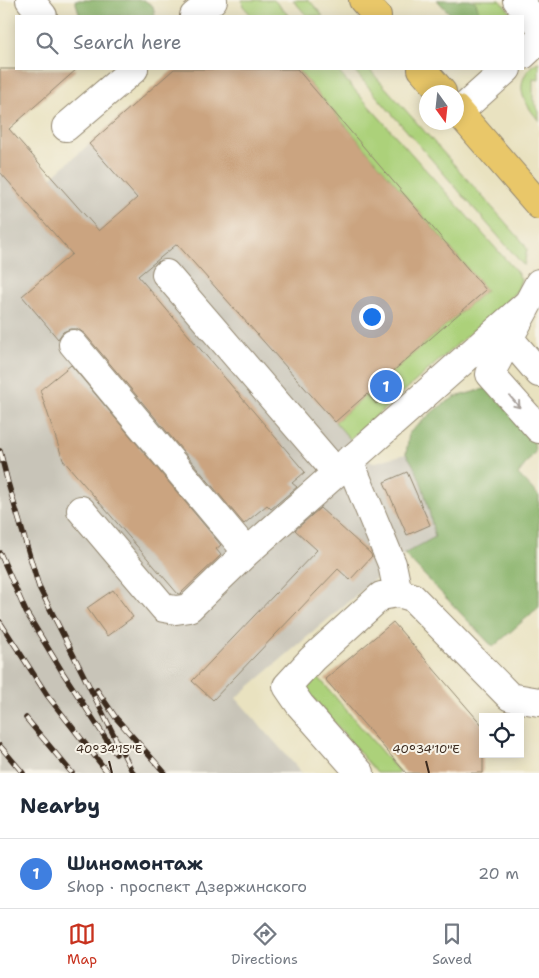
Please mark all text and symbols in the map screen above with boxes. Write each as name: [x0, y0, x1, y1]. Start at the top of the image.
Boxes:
search box: [15, 15, 524, 70]
icon: search: [33, 29, 61, 57]
text: Search here: [73, 30, 182, 55]
north arrow: [419, 85, 464, 130]
your location: [359, 304, 385, 330]
pin: 1: [370, 367, 402, 405]
one-way arrow: [509, 395, 520, 408]
map controls: [479, 713, 524, 758]
button: locate: [479, 713, 524, 758]
text: 40°34'15"E: [76, 741, 142, 757]
text: 40°34'10"E: [392, 741, 460, 757]
text: Nearby: [20, 792, 100, 820]
text: Шиномонтаж: [67, 851, 203, 876]
text: 1: [32, 863, 40, 884]
text: 20 m: [478, 863, 519, 884]
text: Shop · проспект Дзержинского: [67, 876, 307, 897]
tab: Map: [67, 920, 97, 968]
tab: Directions: [231, 920, 298, 968]
tab: Saved: [432, 920, 472, 968]

